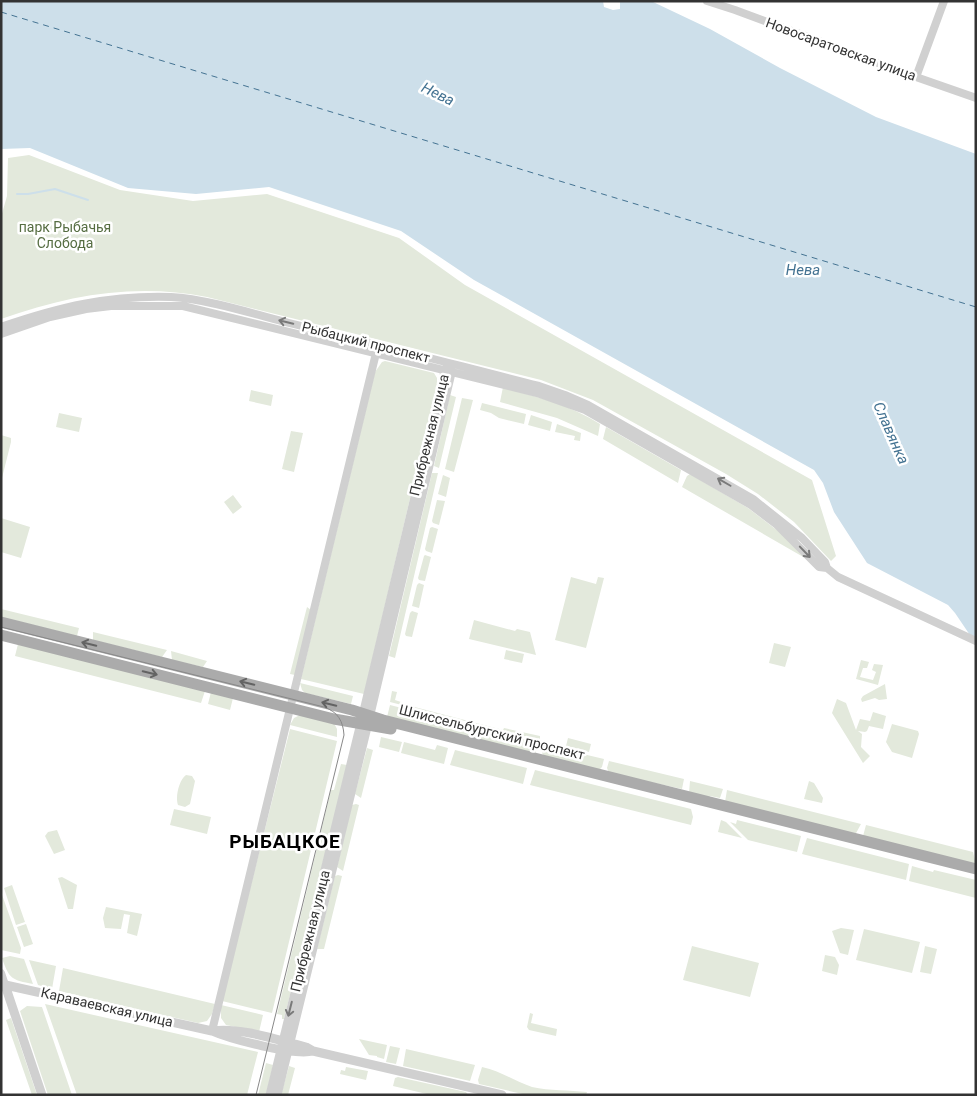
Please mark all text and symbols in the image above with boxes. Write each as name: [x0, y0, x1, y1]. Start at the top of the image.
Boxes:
street label: Новосаратовская улица: [764, 14, 918, 84]
water label: Нева: [419, 78, 457, 110]
park label: парк Рыбачья Слобода: [19, 219, 111, 251]
water label: Нева: [786, 261, 820, 279]
one-way arrow: [279, 317, 295, 326]
street label: Рыбацкий проспект: [300, 318, 432, 366]
street label: Прибрежная улица: [406, 372, 452, 498]
water label: Славянка: [869, 399, 913, 467]
one-way arrow: [718, 476, 732, 486]
one-way arrow: [799, 545, 811, 558]
one-way arrow: [82, 639, 98, 648]
one-way arrow: [142, 669, 158, 678]
one-way arrow: [239, 678, 255, 687]
one-way arrow: [321, 698, 337, 708]
street label: Шлиссельбургский проспект: [397, 701, 587, 763]
district label: РЫБАЦКОЕ: [229, 830, 341, 853]
street label: Прибрежная улица: [287, 868, 333, 994]
street label: Караваевская улица: [39, 984, 175, 1030]
one-way arrow: [285, 1001, 295, 1017]

